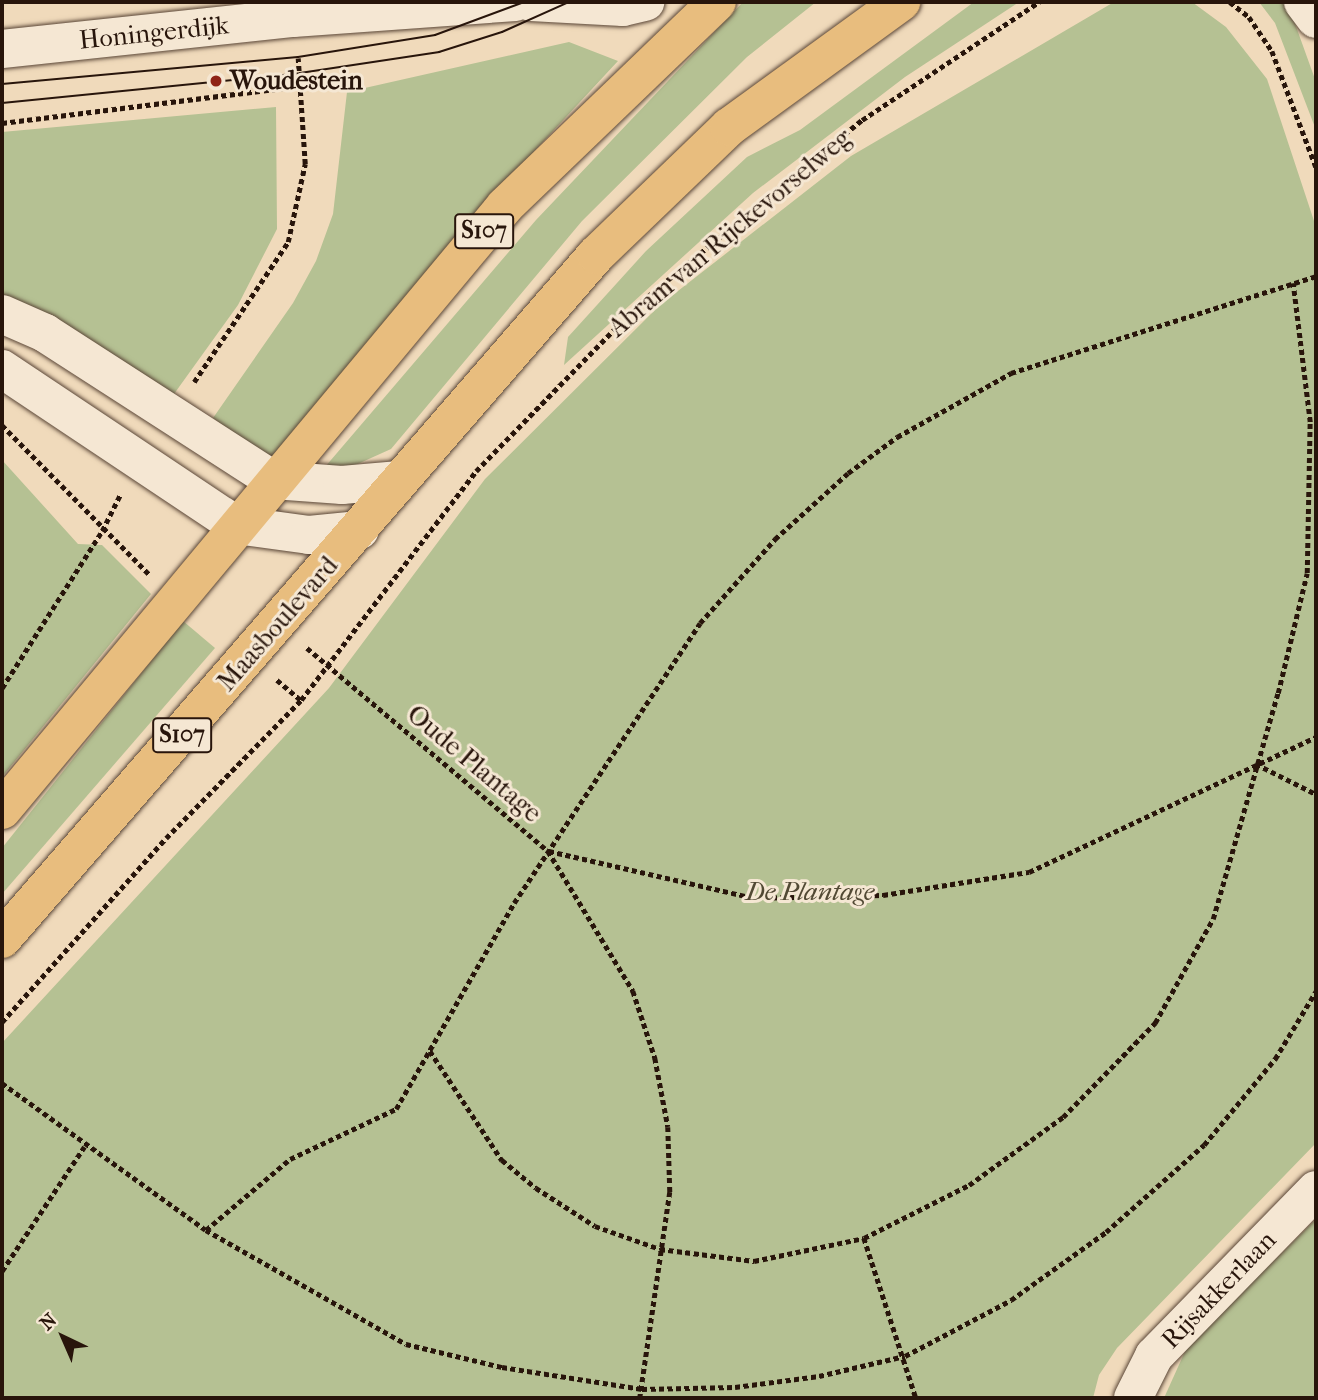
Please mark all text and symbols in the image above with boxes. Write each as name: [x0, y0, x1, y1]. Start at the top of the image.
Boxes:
street label: Honingerdijk: [78, 10, 230, 56]
place label: Woudestein: [230, 65, 363, 97]
marker: Woudestein: [208, 73, 224, 89]
street label: Abram van Rijckevorselweg: [602, 122, 858, 344]
road number: S107: [452, 210, 516, 252]
street label: Maasboulevard: [211, 550, 345, 698]
street label: Oude Plantage: [401, 699, 547, 829]
road number: S107: [150, 714, 214, 756]
park label: De Plantage: [746, 876, 874, 908]
street label: Rijsakkerlaan: [1155, 1225, 1283, 1355]
north arrow: [28, 1302, 98, 1372]
text: N: [36, 1309, 61, 1335]

